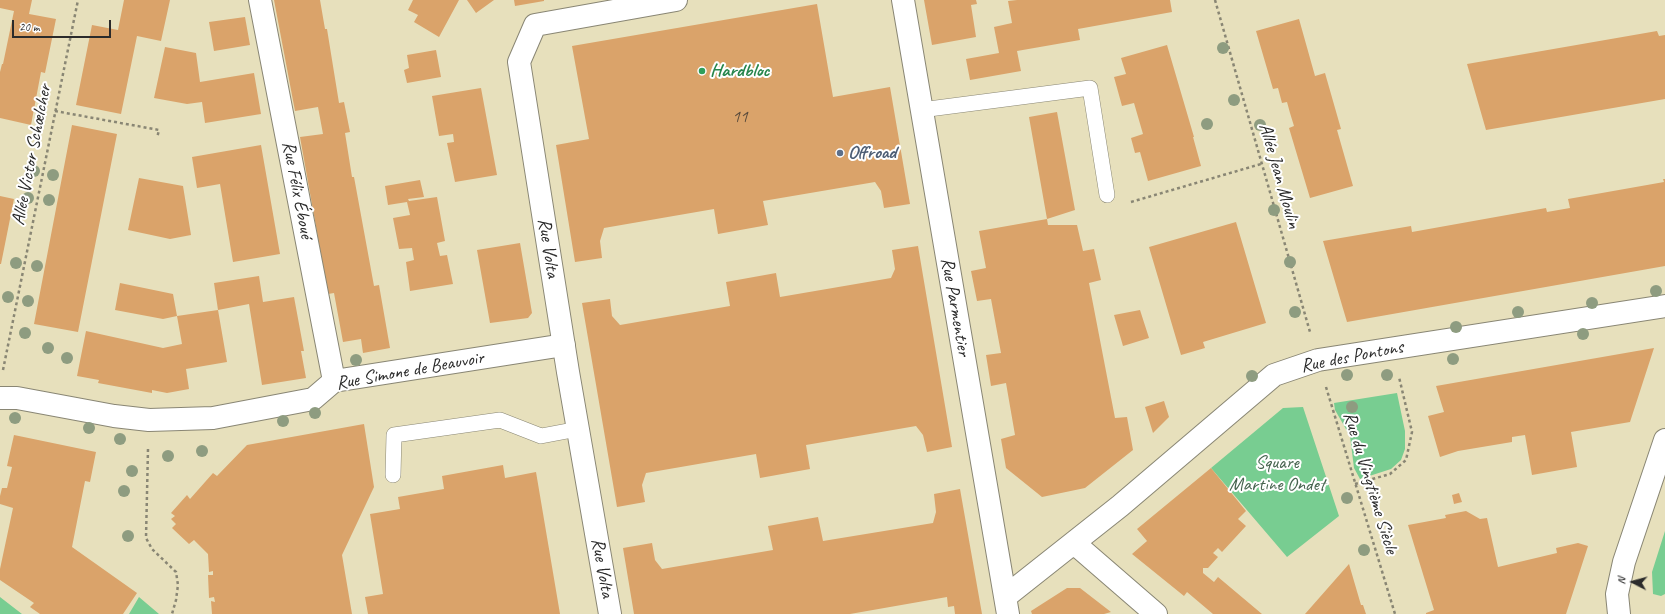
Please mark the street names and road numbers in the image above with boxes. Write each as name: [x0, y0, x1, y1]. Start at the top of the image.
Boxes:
street label: Allée Victor Schœlcher: [7, 83, 57, 227]
street label: Allée Jean Moulin: [1253, 121, 1305, 231]
street label: Rue Félix Éboué: [276, 139, 318, 241]
street label: Rue Volta: [532, 217, 564, 279]
street label: Rue Parmentier: [935, 256, 975, 358]
street label: Rue des Pontons: [1299, 336, 1405, 378]
street label: Rue Simone de Beauvoir: [334, 347, 486, 395]
street label: Rue du Vingtième Siècle: [1338, 409, 1402, 557]
street label: Rue Volta: [586, 536, 618, 600]

